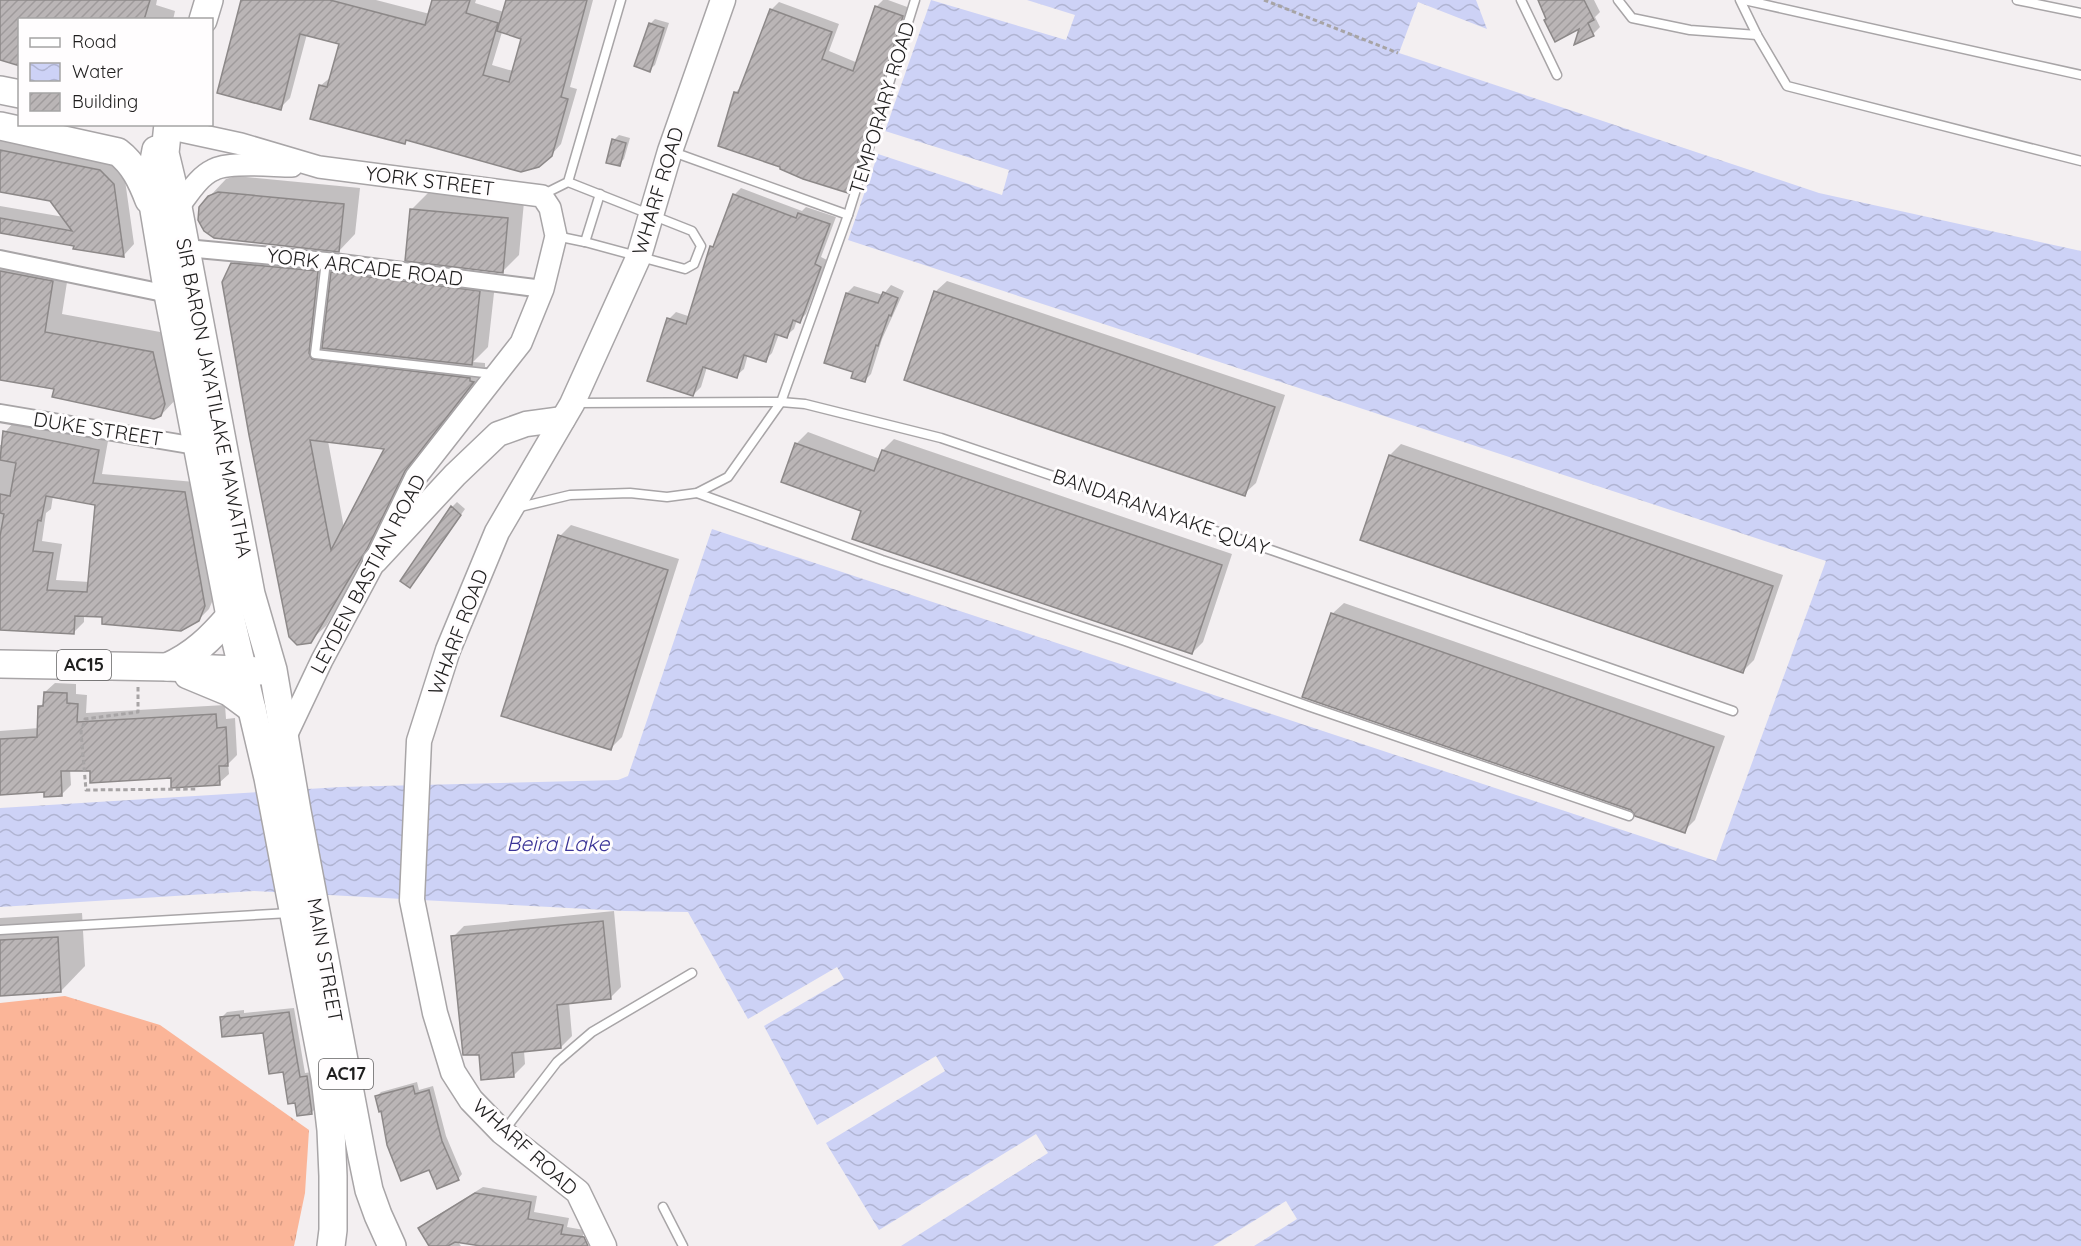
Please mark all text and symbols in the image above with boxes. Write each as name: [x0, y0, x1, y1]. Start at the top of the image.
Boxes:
legend: [18, 18, 213, 126]
street label: TEMPORARY ROAD: [843, 19, 920, 197]
text: Road: [72, 30, 117, 53]
text: Water: [72, 60, 123, 83]
text: Building: [72, 90, 138, 113]
street label: WHARF ROAD: [626, 124, 689, 258]
street label: YORK STREET: [364, 160, 496, 201]
street label: SIR BARON JAYATILAKE MAWATHA: [171, 236, 258, 560]
street label: YORK ARCADE ROAD: [266, 242, 465, 291]
street label: DUKE STREET: [32, 406, 164, 451]
street label: BANDARANAYAKE QUAY: [1050, 463, 1273, 560]
street label: LEYDEN BASTIAN ROAD: [304, 470, 431, 678]
street label: WHARF ROAD: [422, 565, 493, 698]
road number: AC15: [57, 650, 111, 680]
water label: Beira Lake: [507, 830, 611, 856]
street label: MAIN STREET: [302, 896, 349, 1024]
road number: AC17: [319, 1059, 373, 1089]
street label: WHARF ROAD: [468, 1093, 583, 1200]

